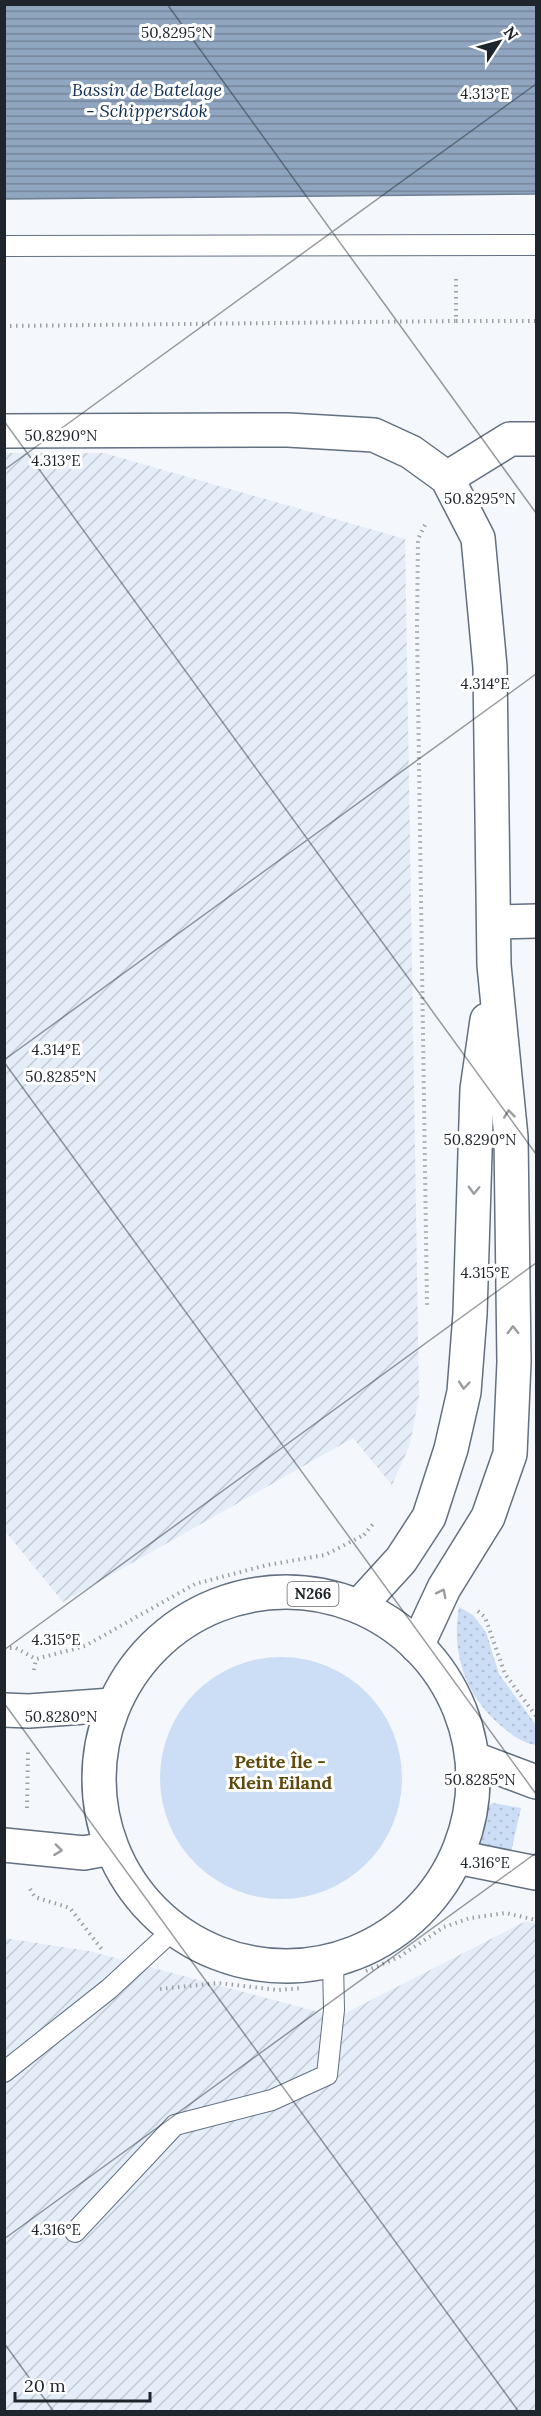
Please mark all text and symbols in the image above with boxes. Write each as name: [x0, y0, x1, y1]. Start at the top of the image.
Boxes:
north arrow: [469, 12, 529, 72]
text: N: [499, 22, 523, 44]
text: 50.8295°N: [141, 23, 213, 42]
water label: Bassin de Batelage - Schippersdok: [72, 78, 222, 122]
text: 4.313°E: [460, 84, 510, 103]
text: 50.8290°N: [25, 426, 97, 445]
text: 4.313°E: [31, 451, 81, 470]
text: 50.8295°N: [444, 489, 516, 508]
text: 4.314°E: [461, 674, 509, 693]
text: 4.314°E: [32, 1040, 80, 1059]
text: 50.8285°N: [25, 1067, 97, 1086]
one-way arrow: [503, 1110, 516, 1119]
text: 50.8290°N: [444, 1130, 516, 1149]
one-way arrow: [467, 1186, 480, 1195]
text: 4.315°E: [460, 1263, 510, 1282]
one-way arrow: [507, 1326, 520, 1335]
one-way arrow: [458, 1380, 471, 1389]
road number: N266: [288, 1582, 338, 1606]
one-way arrow: [435, 1588, 446, 1599]
text: 4.315°E: [31, 1630, 81, 1649]
text: 50.8280°N: [25, 1707, 97, 1726]
district label: Petite Île - Klein Eiland: [228, 1750, 333, 1794]
text: 50.8285°N: [444, 1770, 516, 1789]
one-way arrow: [53, 1843, 63, 1856]
text: 4.316°E: [460, 1853, 510, 1872]
text: 4.316°E: [31, 2220, 81, 2239]
scale bar: [15, 2365, 150, 2403]
text: 20 m: [24, 2374, 66, 2397]

